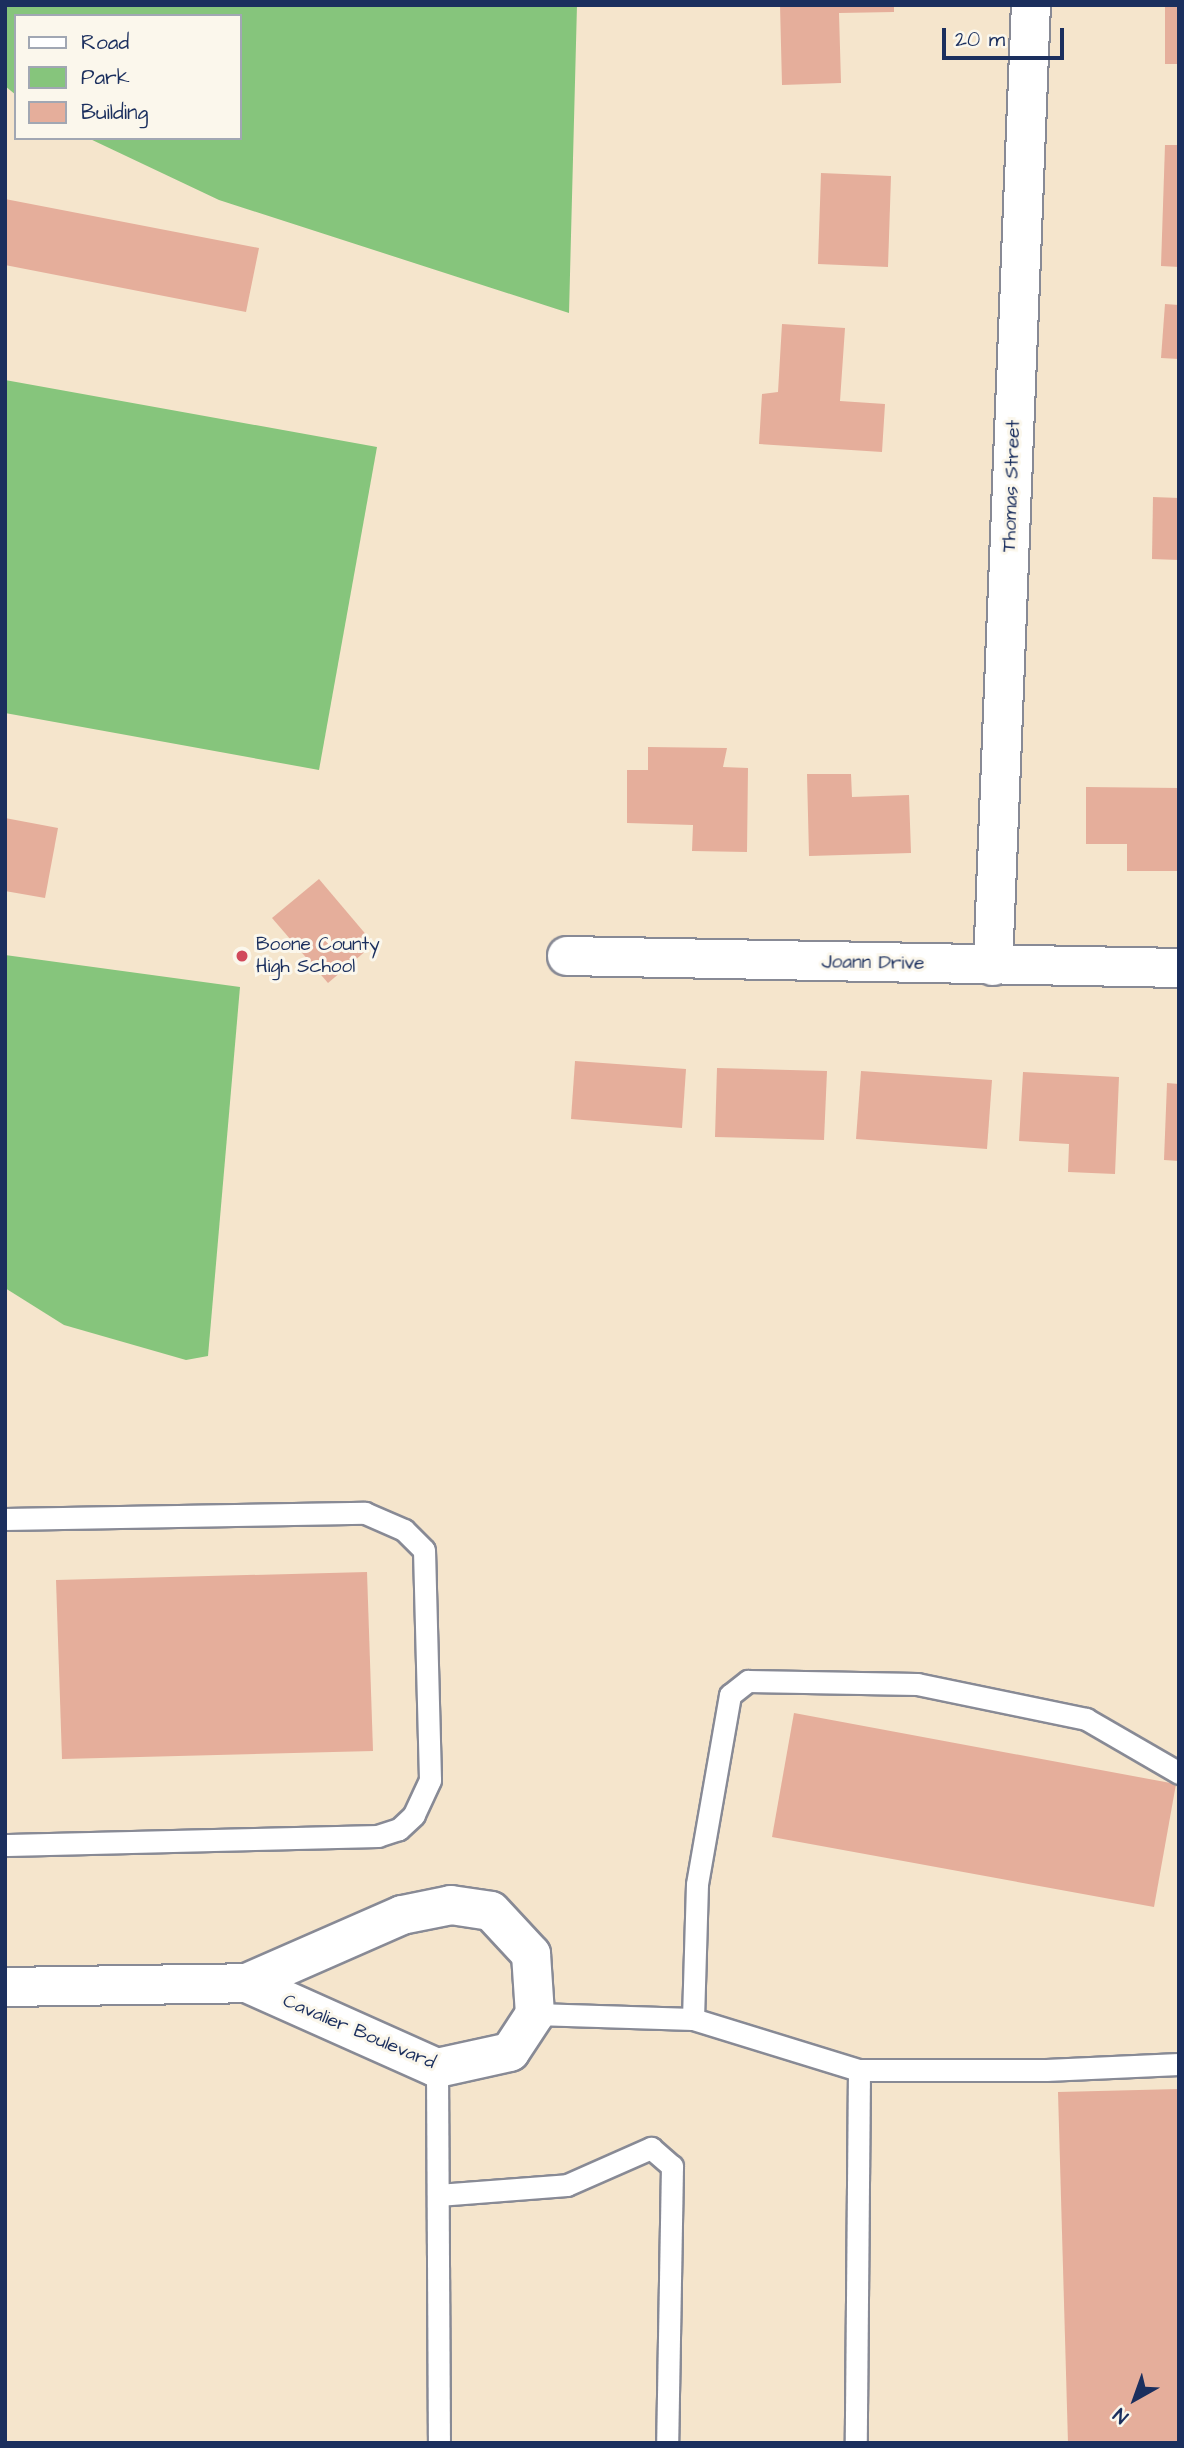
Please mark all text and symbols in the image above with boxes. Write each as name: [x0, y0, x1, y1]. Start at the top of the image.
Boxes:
legend: [14, 14, 242, 140]
scale bar: [946, 14, 1068, 58]
text: 20 m: [955, 25, 1005, 54]
text: Road: [81, 28, 129, 57]
text: Park: [81, 63, 130, 92]
text: Building: [81, 98, 148, 127]
street label: Thomas Street: [998, 420, 1026, 552]
place label: Boone County High School: [256, 934, 380, 978]
marker: Boone County High School: [234, 948, 250, 964]
street label: Joann Drive: [821, 951, 925, 975]
street label: Cavalier Boulevard: [279, 1990, 439, 2074]
north arrow: [1100, 2364, 1170, 2434]
text: N: [1108, 2401, 1134, 2430]

